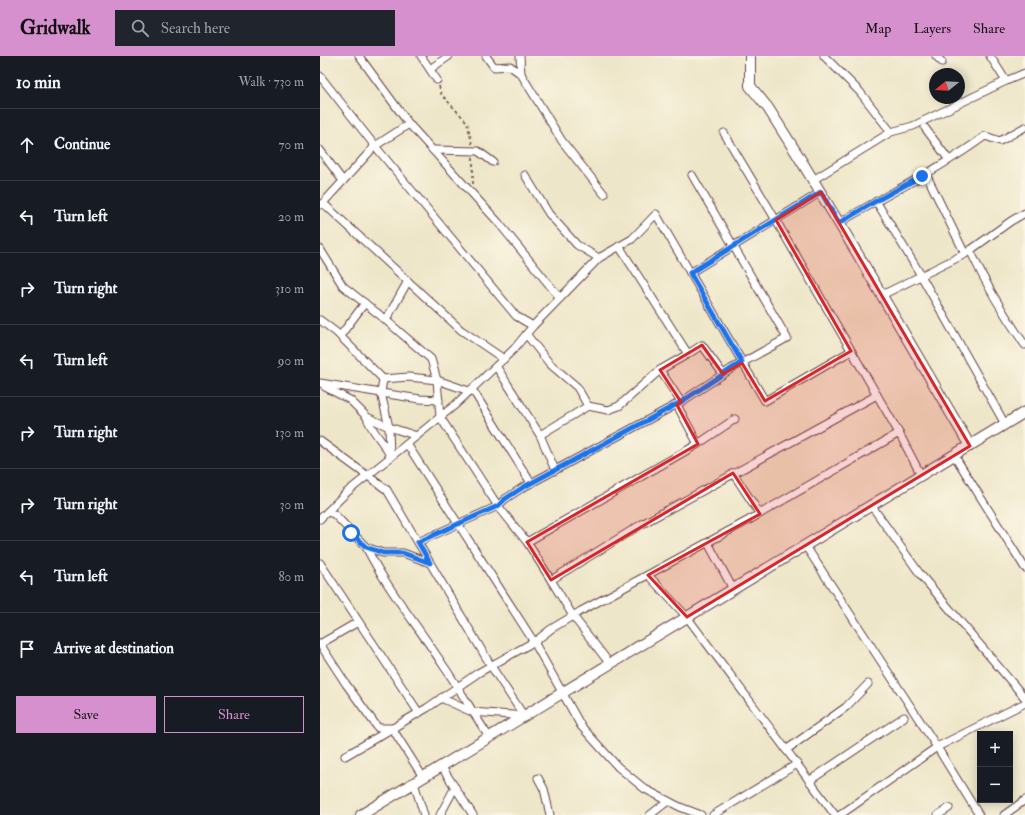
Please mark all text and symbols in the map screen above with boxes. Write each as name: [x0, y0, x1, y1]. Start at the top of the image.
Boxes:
search box: [115, 10, 395, 46]
text: Gridwalk: [20, 16, 91, 40]
icon: search: [129, 17, 151, 39]
text: Search here: [161, 19, 230, 38]
text: Map: [865, 20, 891, 37]
text: Layers: [913, 20, 951, 37]
text: Share: [973, 20, 1005, 37]
north arrow: [929, 68, 965, 104]
text: 10 min: [16, 72, 61, 93]
text: Walk · 730 m: [239, 74, 304, 90]
icon: ahead: [16, 134, 38, 156]
text: Continue: [54, 135, 110, 154]
text: 70 m: [279, 137, 304, 153]
route end: [913, 167, 931, 185]
icon: left: [16, 206, 38, 228]
text: Turn left: [54, 207, 108, 226]
text: 20 m: [278, 209, 304, 225]
icon: right: [16, 278, 38, 300]
text: Turn right: [54, 279, 117, 298]
text: 310 m: [275, 281, 304, 297]
icon: left: [16, 350, 38, 372]
text: Turn left: [54, 351, 108, 370]
text: 90 m: [278, 353, 304, 369]
icon: right: [16, 422, 38, 444]
text: Turn right: [54, 423, 117, 442]
text: 130 m: [275, 425, 304, 441]
icon: right: [16, 494, 38, 516]
text: Turn right: [54, 495, 117, 514]
text: 30 m: [280, 497, 304, 513]
route start: [342, 524, 360, 542]
icon: left: [16, 566, 38, 588]
text: Turn left: [54, 567, 108, 586]
text: 80 m: [278, 569, 304, 585]
icon: arrive: [16, 638, 38, 660]
text: Arrive at destination: [54, 639, 174, 658]
button: Save: [16, 696, 156, 733]
button: Share: [164, 696, 304, 733]
map controls: [977, 731, 1013, 803]
button: +: [977, 731, 1013, 767]
button: −: [977, 767, 1013, 803]

